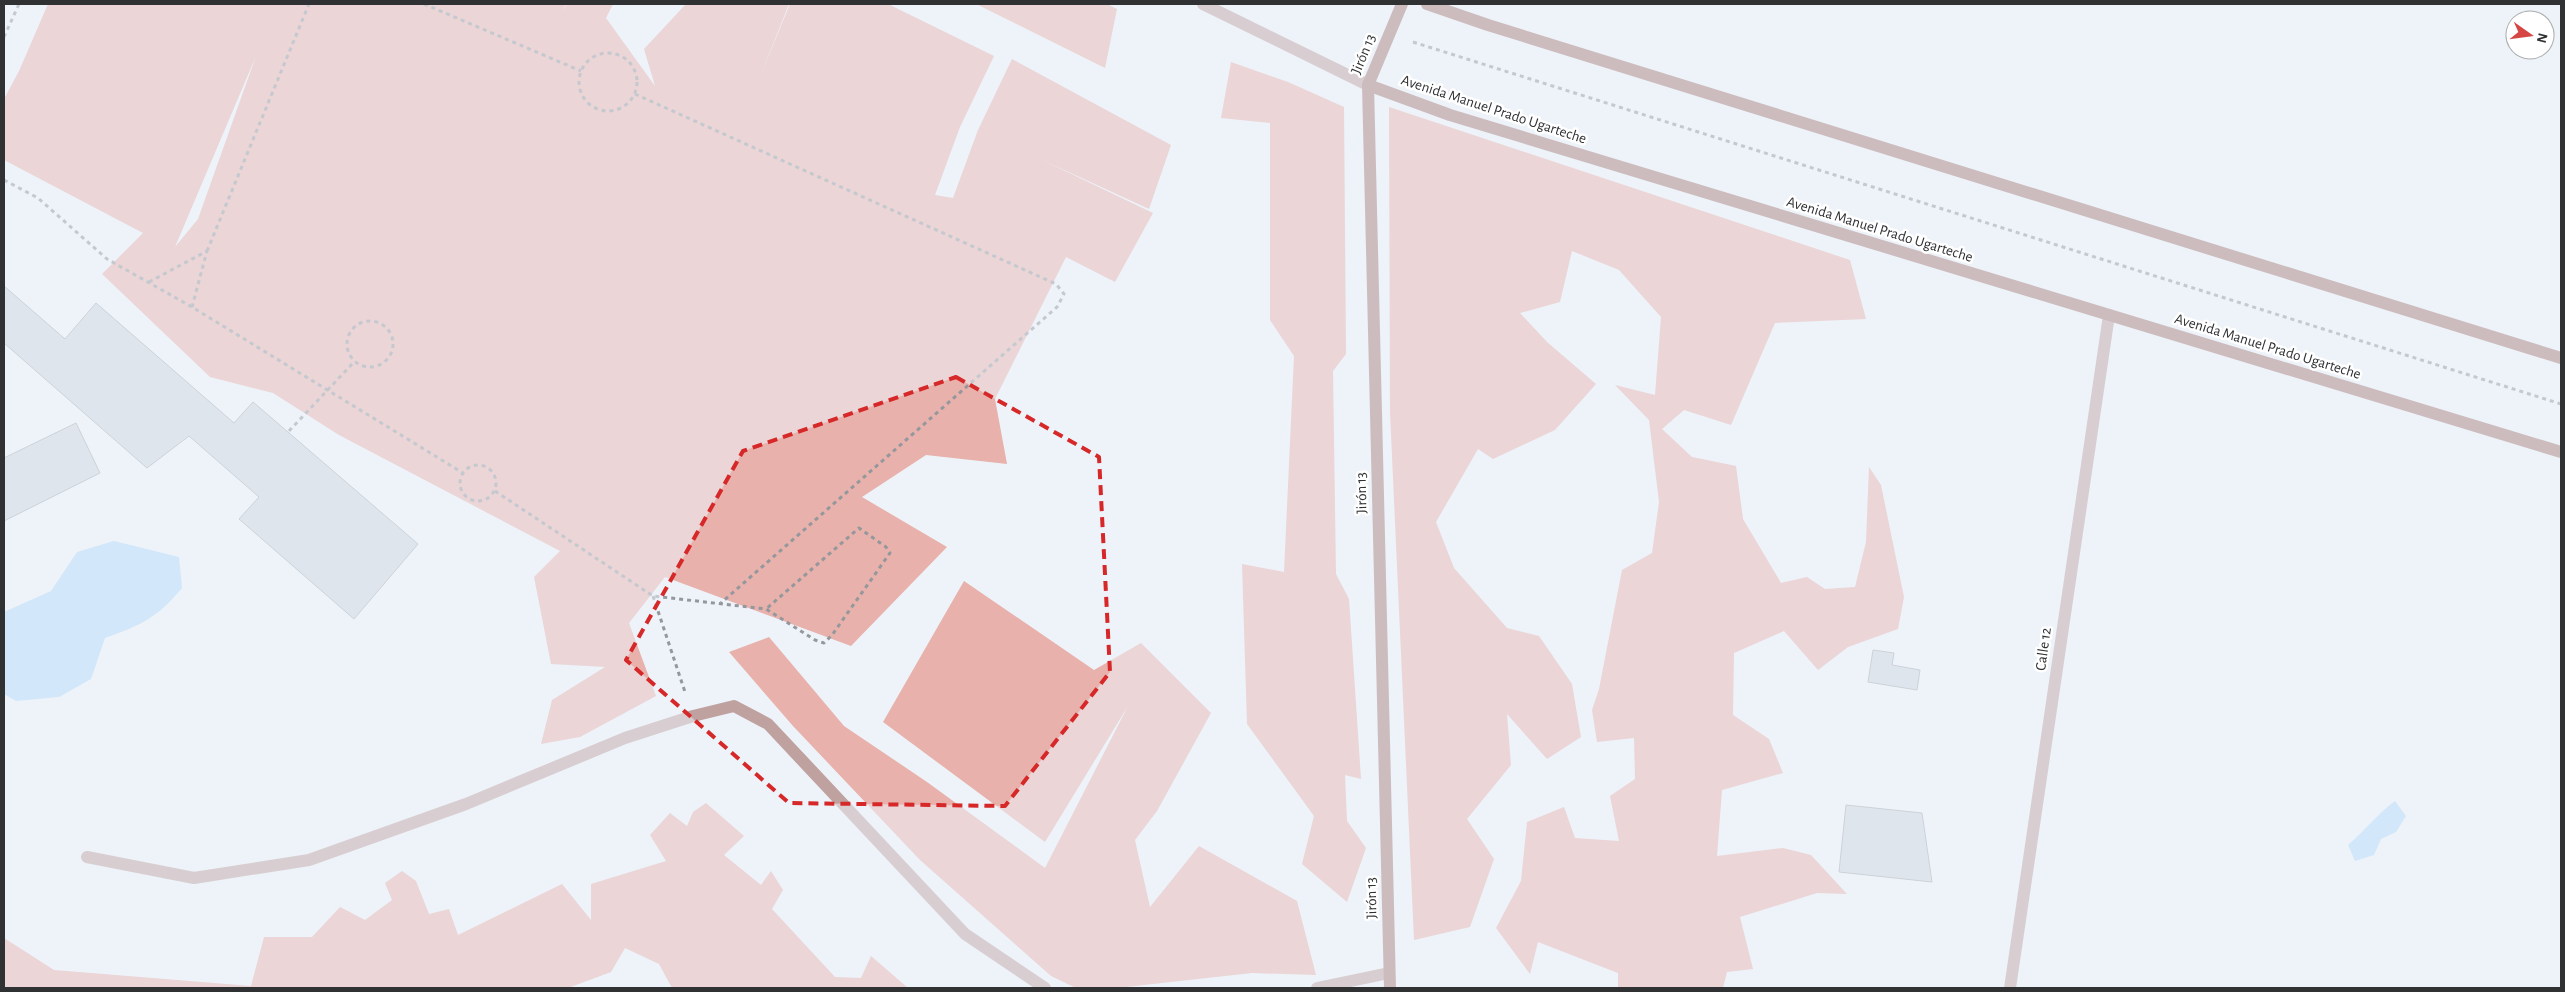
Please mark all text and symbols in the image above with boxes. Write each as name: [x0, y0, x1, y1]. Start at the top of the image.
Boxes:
north arrow: [2505, 10, 2555, 60]
text: N: [2534, 31, 2550, 44]
street label: Jirón 13: [1348, 32, 1379, 76]
street label: Avenida Manuel Prado Ugarteche: [1399, 72, 1588, 147]
street label: Avenida Manuel Prado Ugarteche: [1785, 194, 1975, 265]
street label: Avenida Manuel Prado Ugarteche: [2173, 311, 2363, 382]
street label: Jirón 13: [1354, 472, 1369, 514]
street label: Calle 12: [2033, 626, 2054, 672]
street label: Jirón 13: [1364, 877, 1379, 919]

